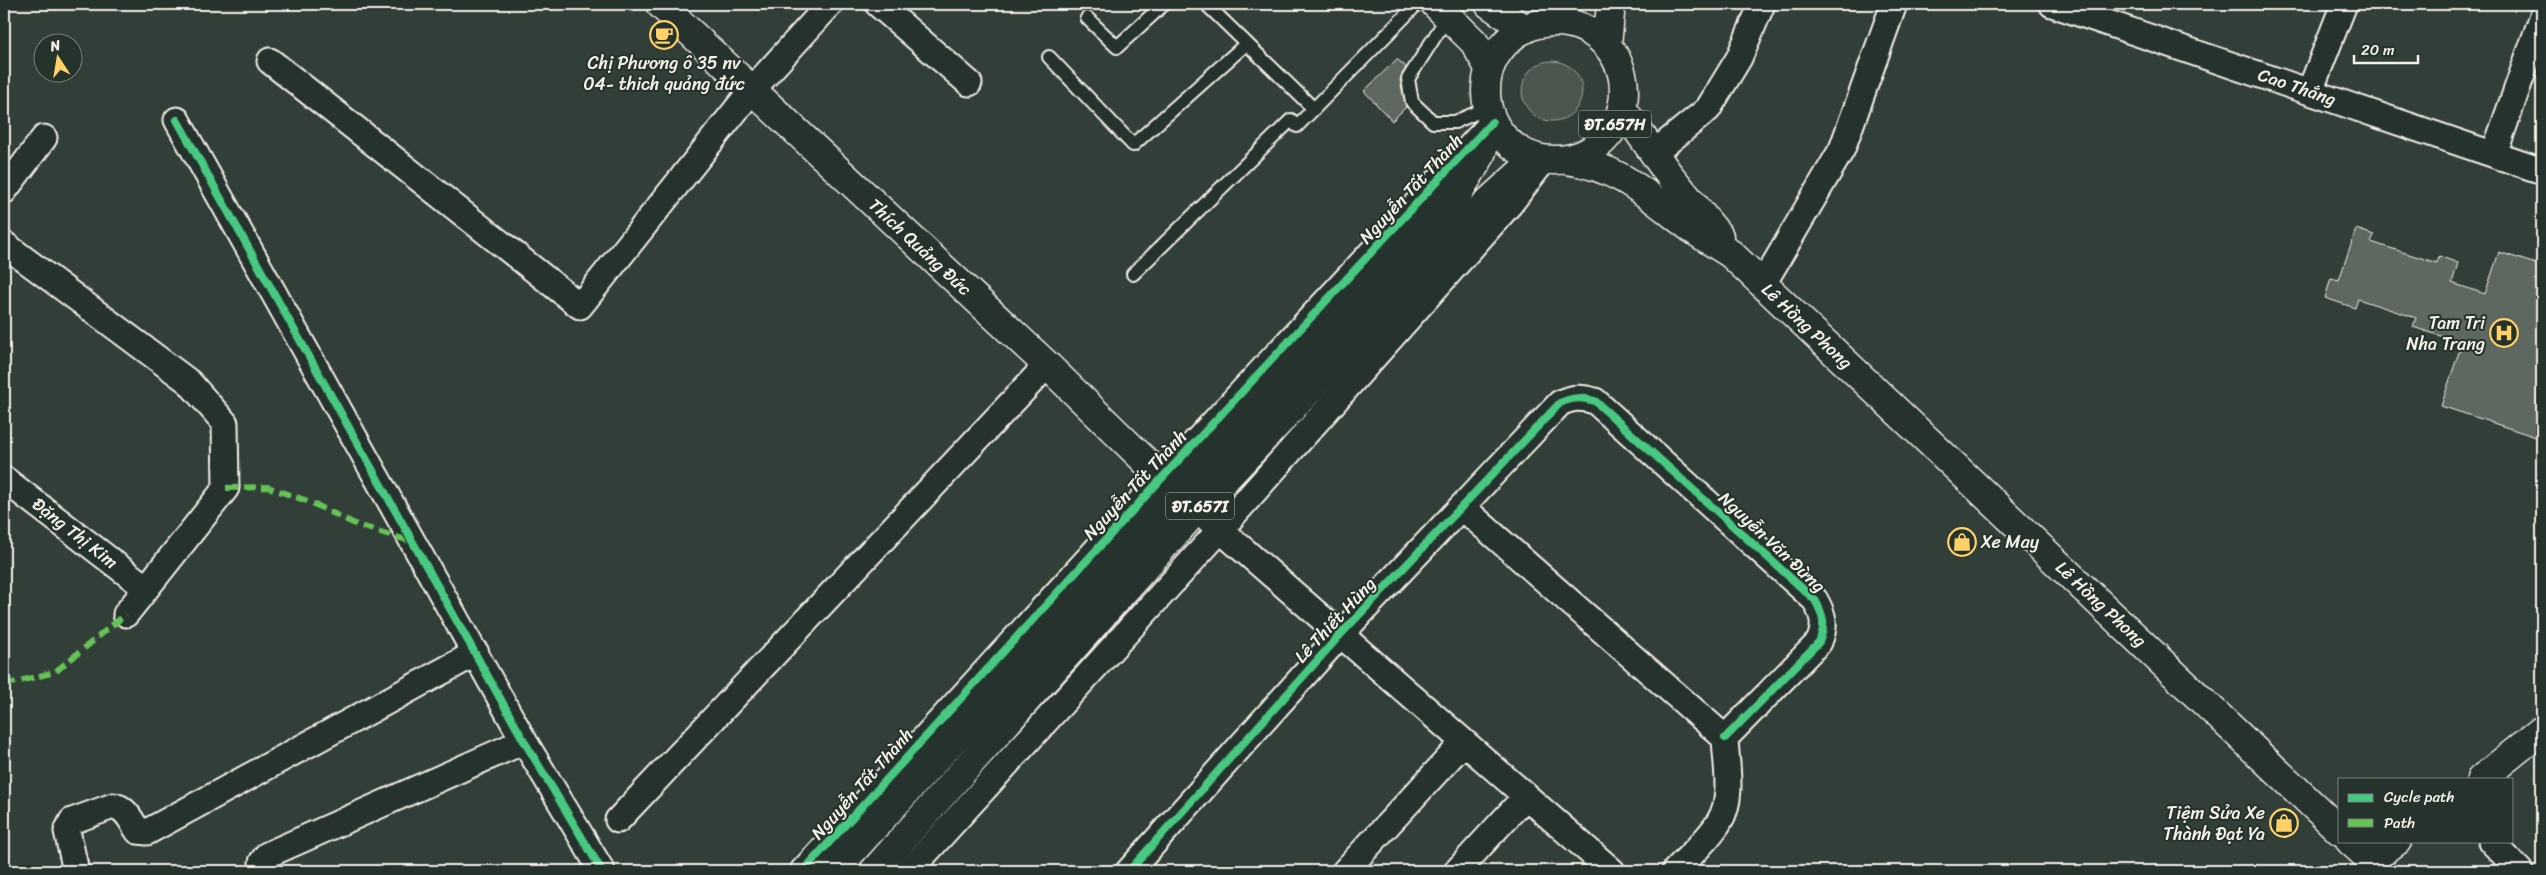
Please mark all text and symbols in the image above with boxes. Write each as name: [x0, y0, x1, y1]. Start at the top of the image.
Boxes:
cafe icon: Chị Phương ô 35 nv 04- thich quảng đức: [649, 20, 679, 50]
north arrow: [32, 32, 82, 82]
text: N: [47, 32, 63, 59]
scale bar: [2354, 32, 2417, 64]
text: 20 m: [2361, 37, 2395, 63]
place label: Chị Phương ô 35 nv 04- thich quảng đức: [583, 47, 745, 100]
street label: Cao Thắng: [2254, 59, 2340, 115]
road number: ĐT.657H: [1579, 110, 1651, 138]
street label: Nguyễn Tất Thành: [1351, 126, 1471, 252]
street label: Thích Quảng Đức: [861, 190, 979, 304]
street label: Lê Hồng Phong: [1754, 275, 1860, 377]
place label: Tam Tri Nha Trang: [2406, 307, 2486, 360]
hospital icon: Tam Tri Nha Trang: [2489, 318, 2519, 348]
street label: Nguyễn Tất Thành: [1075, 422, 1195, 548]
street label: Nguyễn Văn Đừng: [1711, 483, 1833, 601]
street label: Đặng Thị Kim: [25, 489, 125, 577]
road number: ĐT.657I: [1166, 492, 1234, 520]
place label: Xe May: [1980, 526, 2040, 558]
shop icon: Xe May: [1947, 527, 1977, 557]
street label: Lê Hồng Phong: [2048, 553, 2154, 655]
street label: Lê Thiết Hùng: [1286, 569, 1384, 671]
street label: Nguyễn Tất Thành: [803, 721, 921, 847]
legend: [2338, 778, 2514, 842]
text: Cycle path: [2384, 784, 2455, 810]
place label: Tiệm Sửa Xe Thành Đạt Ya: [2163, 797, 2265, 850]
shop icon: Tiệm Sửa Xe Thành Đạt Ya: [2269, 808, 2299, 838]
text: Path: [2384, 810, 2415, 836]

